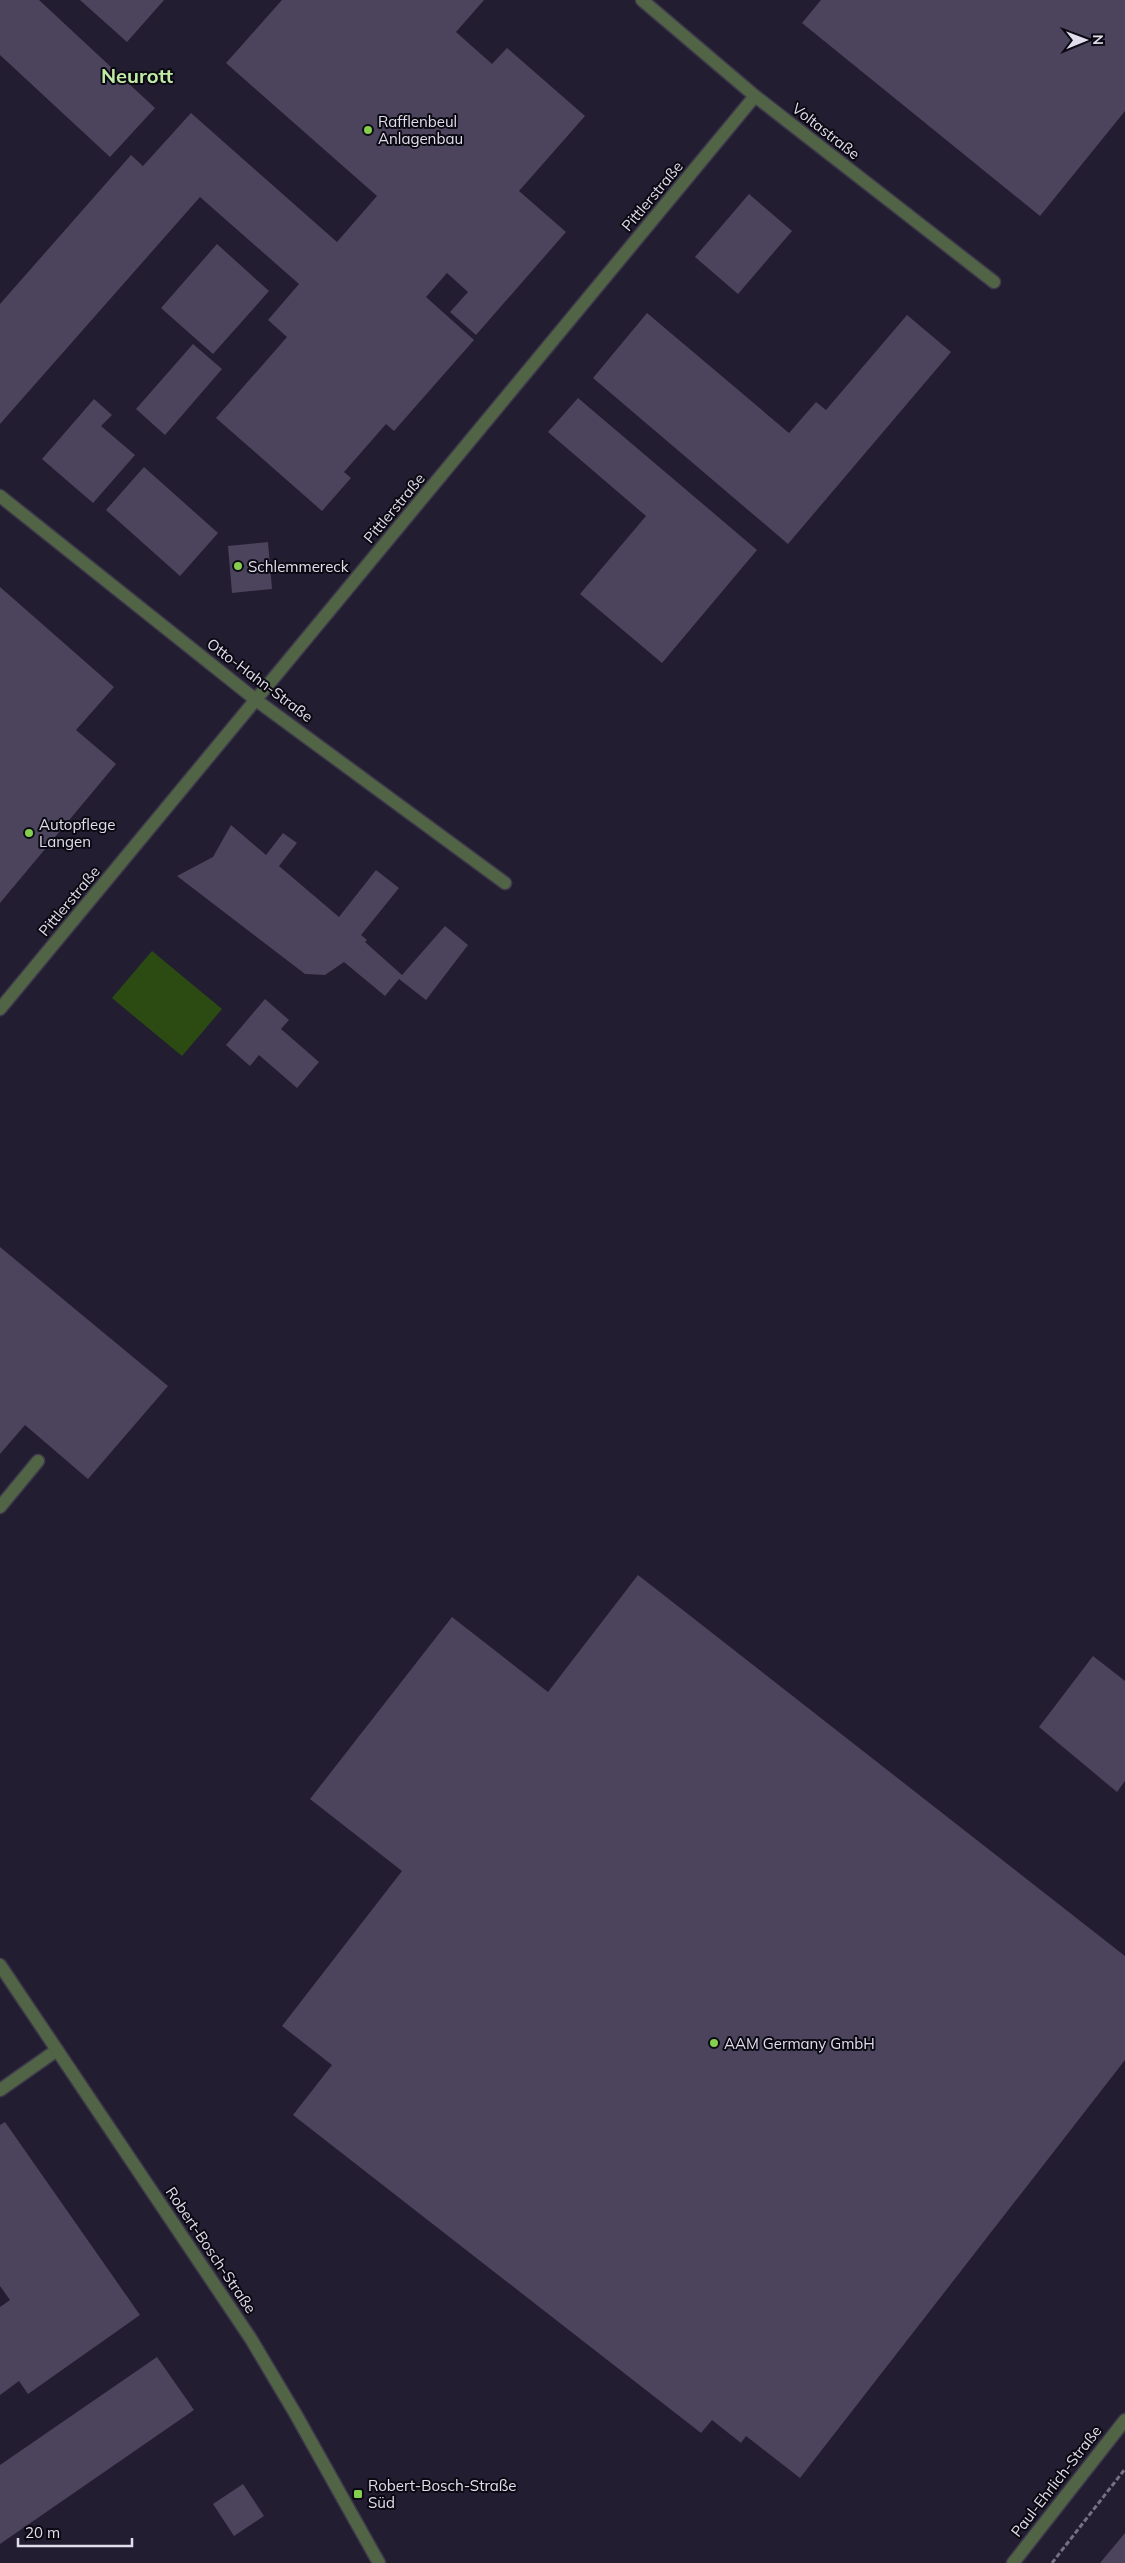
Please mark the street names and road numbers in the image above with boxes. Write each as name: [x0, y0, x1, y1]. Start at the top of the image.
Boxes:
street label: Voltastraße: [788, 99, 864, 163]
street label: Pittlerstraße: [617, 157, 687, 235]
street label: Pittlerstraße: [359, 469, 429, 547]
street label: Otto-Hahn-Straße: [203, 634, 317, 726]
street label: Pittlerstraße: [34, 862, 104, 940]
street label: Robert-Bosch-Straße: [162, 2183, 260, 2317]
street label: Paul-Ehrlich-Straße: [1007, 2421, 1105, 2541]

